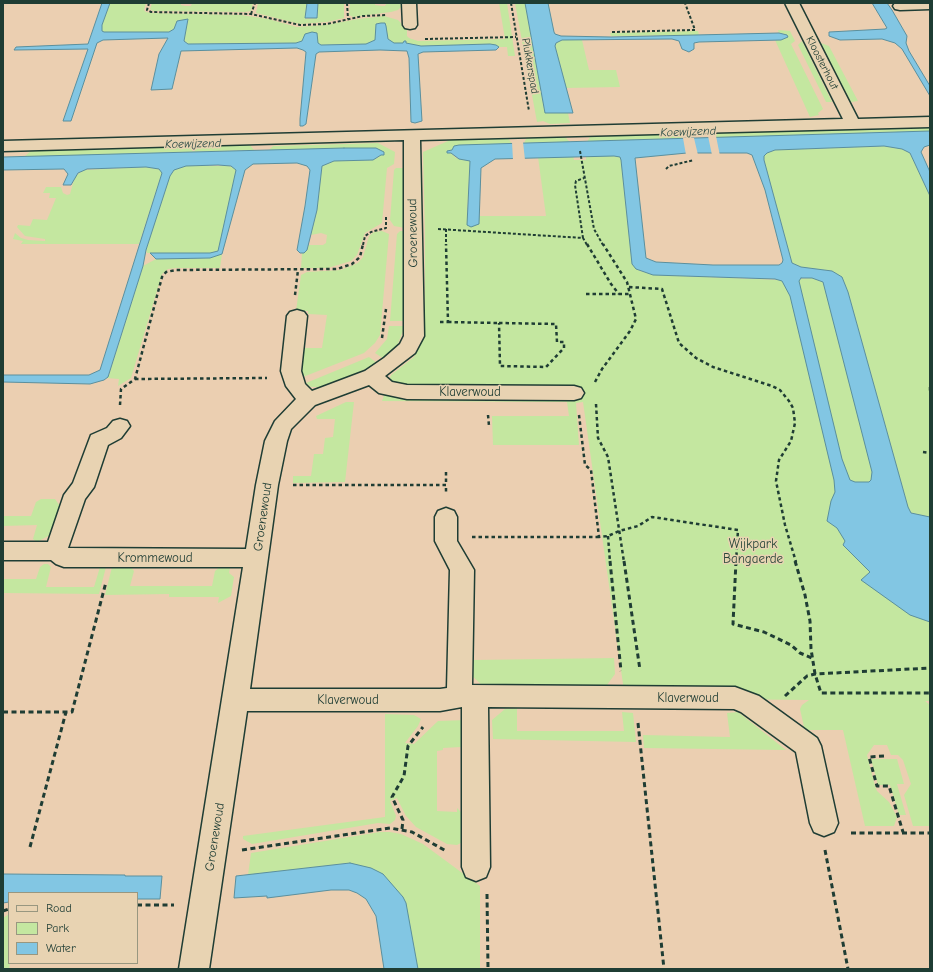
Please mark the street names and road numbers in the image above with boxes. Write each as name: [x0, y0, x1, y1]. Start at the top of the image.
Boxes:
street label: Kloosterhout: [803, 34, 841, 92]
street label: Plukkerspad: [519, 37, 541, 95]
street label: Groenewoud: [405, 198, 421, 268]
street label: Klaverwoud: [439, 384, 501, 400]
street label: Groenewoud: [250, 482, 276, 552]
street label: Krommewoud: [117, 550, 193, 566]
street label: Klaverwoud: [657, 690, 719, 706]
street label: Klaverwoud: [317, 692, 379, 708]
street label: Groenewoud: [202, 802, 228, 872]

